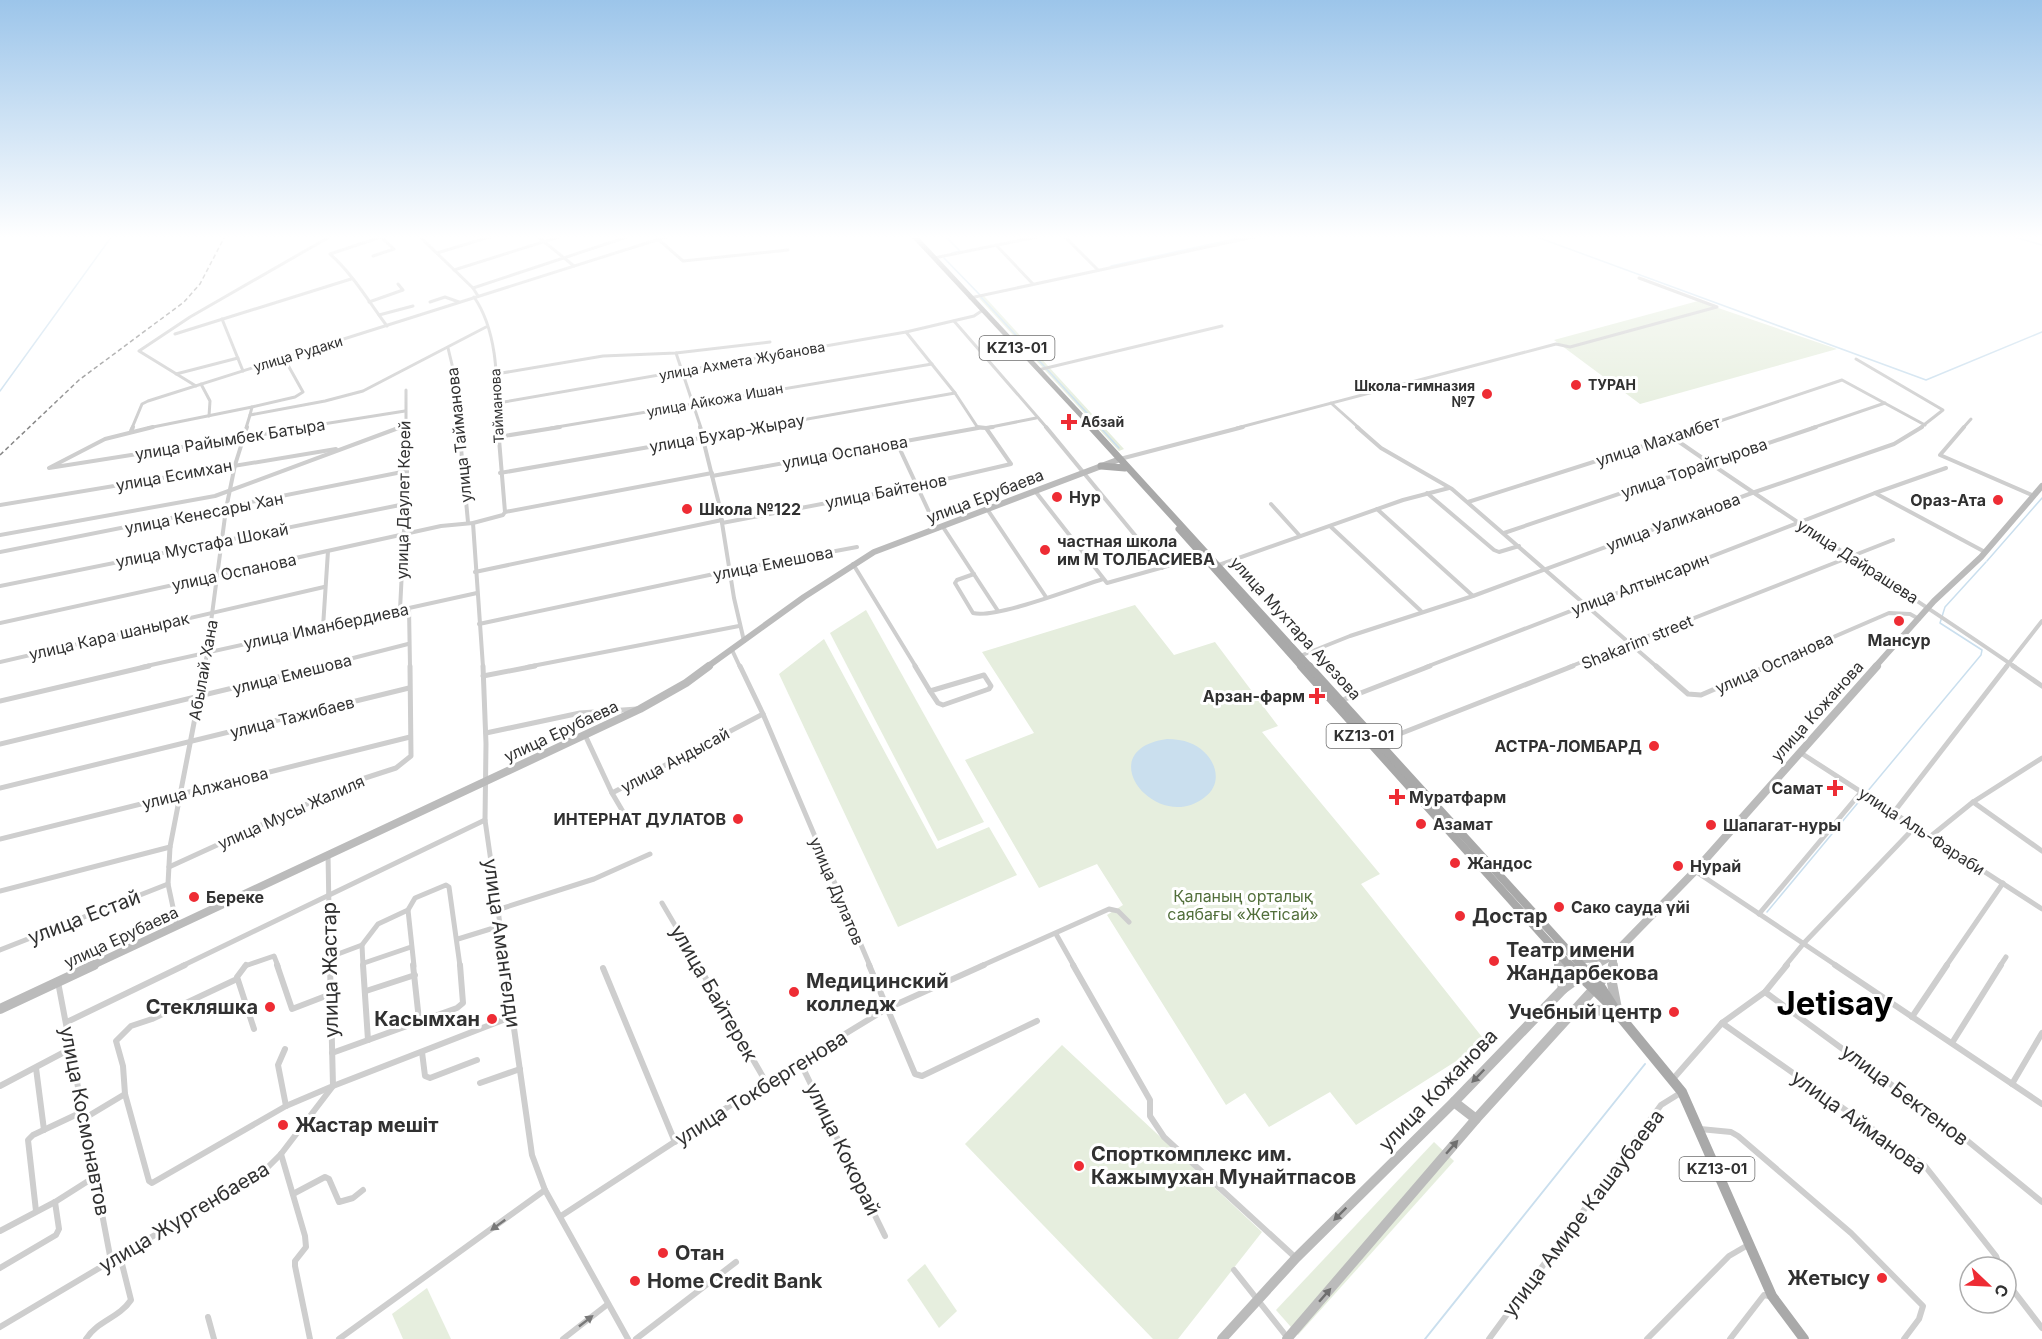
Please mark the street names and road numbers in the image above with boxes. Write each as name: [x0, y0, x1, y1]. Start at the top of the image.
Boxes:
street label: улица Рудаки: [251, 332, 345, 375]
road number: KZ13-01: [980, 336, 1054, 360]
street label: улица Ахмета Жубанова: [658, 338, 826, 383]
street label: улица Тайманова: [442, 366, 476, 504]
street label: Тайманова: [486, 368, 507, 444]
street label: улица Айкожа Ишан: [645, 379, 785, 420]
street label: улица Бухар-Жырау: [648, 409, 806, 457]
street label: улица Махамбет: [1593, 411, 1723, 471]
street label: улица Райымбек Батыра: [133, 414, 327, 464]
street label: улица Даулет Керей: [392, 421, 414, 579]
street label: улица Оспанова: [781, 431, 909, 473]
street label: улица Торайгырова: [1618, 434, 1770, 502]
street label: улица Есимхан: [114, 455, 234, 495]
street label: улица Ерубаева: [924, 464, 1046, 528]
street label: улица Байтенов: [824, 469, 948, 513]
street label: улица Кенесары Хан: [123, 488, 285, 538]
street label: улица Уалиханова: [1603, 488, 1743, 556]
street label: улица Дайрашева: [1793, 514, 1923, 608]
street label: улица Мустафа Шокай: [114, 518, 290, 572]
street label: улица Емешова: [711, 542, 835, 584]
street label: улица Алтынсарин: [1568, 548, 1712, 620]
street label: улица Оспанова: [170, 549, 298, 595]
street label: улица Мухтара Ауезова: [1226, 552, 1366, 704]
street label: улица Иманбердиева: [242, 599, 410, 653]
street label: улица Кара шанырак: [27, 608, 192, 664]
street label: Shakarim street: [1578, 611, 1696, 673]
street label: Абылай Хана: [184, 618, 222, 722]
street label: улица Оспанова: [1712, 628, 1836, 698]
street label: улица Емешова: [230, 650, 354, 698]
street label: улица Кожанова: [1767, 657, 1867, 765]
street label: улица Тажибаев: [228, 692, 356, 742]
street label: улица Ерубаева: [501, 696, 621, 766]
street label: улица Андысай: [617, 723, 733, 797]
road number: KZ13-01: [1326, 724, 1402, 748]
street label: улица Алжанова: [140, 763, 270, 813]
street label: улица Мусы Жалиля: [214, 771, 368, 853]
street label: улица Аль-Фараби: [1855, 783, 1989, 879]
street label: улица Дулатов: [805, 834, 869, 948]
street label: улица Амангелди: [478, 857, 526, 1029]
street label: улица Естай: [24, 885, 144, 949]
street label: улица Ерубаева: [61, 902, 181, 972]
street label: улица Жастар: [317, 902, 343, 1038]
street label: улица Байтерек: [665, 920, 763, 1066]
street label: улица Космонавтов: [55, 1024, 115, 1218]
street label: улица Кожанова: [1374, 1024, 1502, 1156]
street label: улица Токбергенова: [670, 1025, 852, 1151]
street label: улица Бектенов: [1836, 1039, 1974, 1151]
street label: улица Айманова: [1787, 1065, 1931, 1179]
street label: улица Кокорай: [800, 1079, 886, 1219]
street label: улица Амире Кашаубаева: [1497, 1105, 1669, 1321]
street label: улица Жургенбаева: [95, 1157, 273, 1277]
road number: KZ13-01: [1680, 1157, 1754, 1181]

